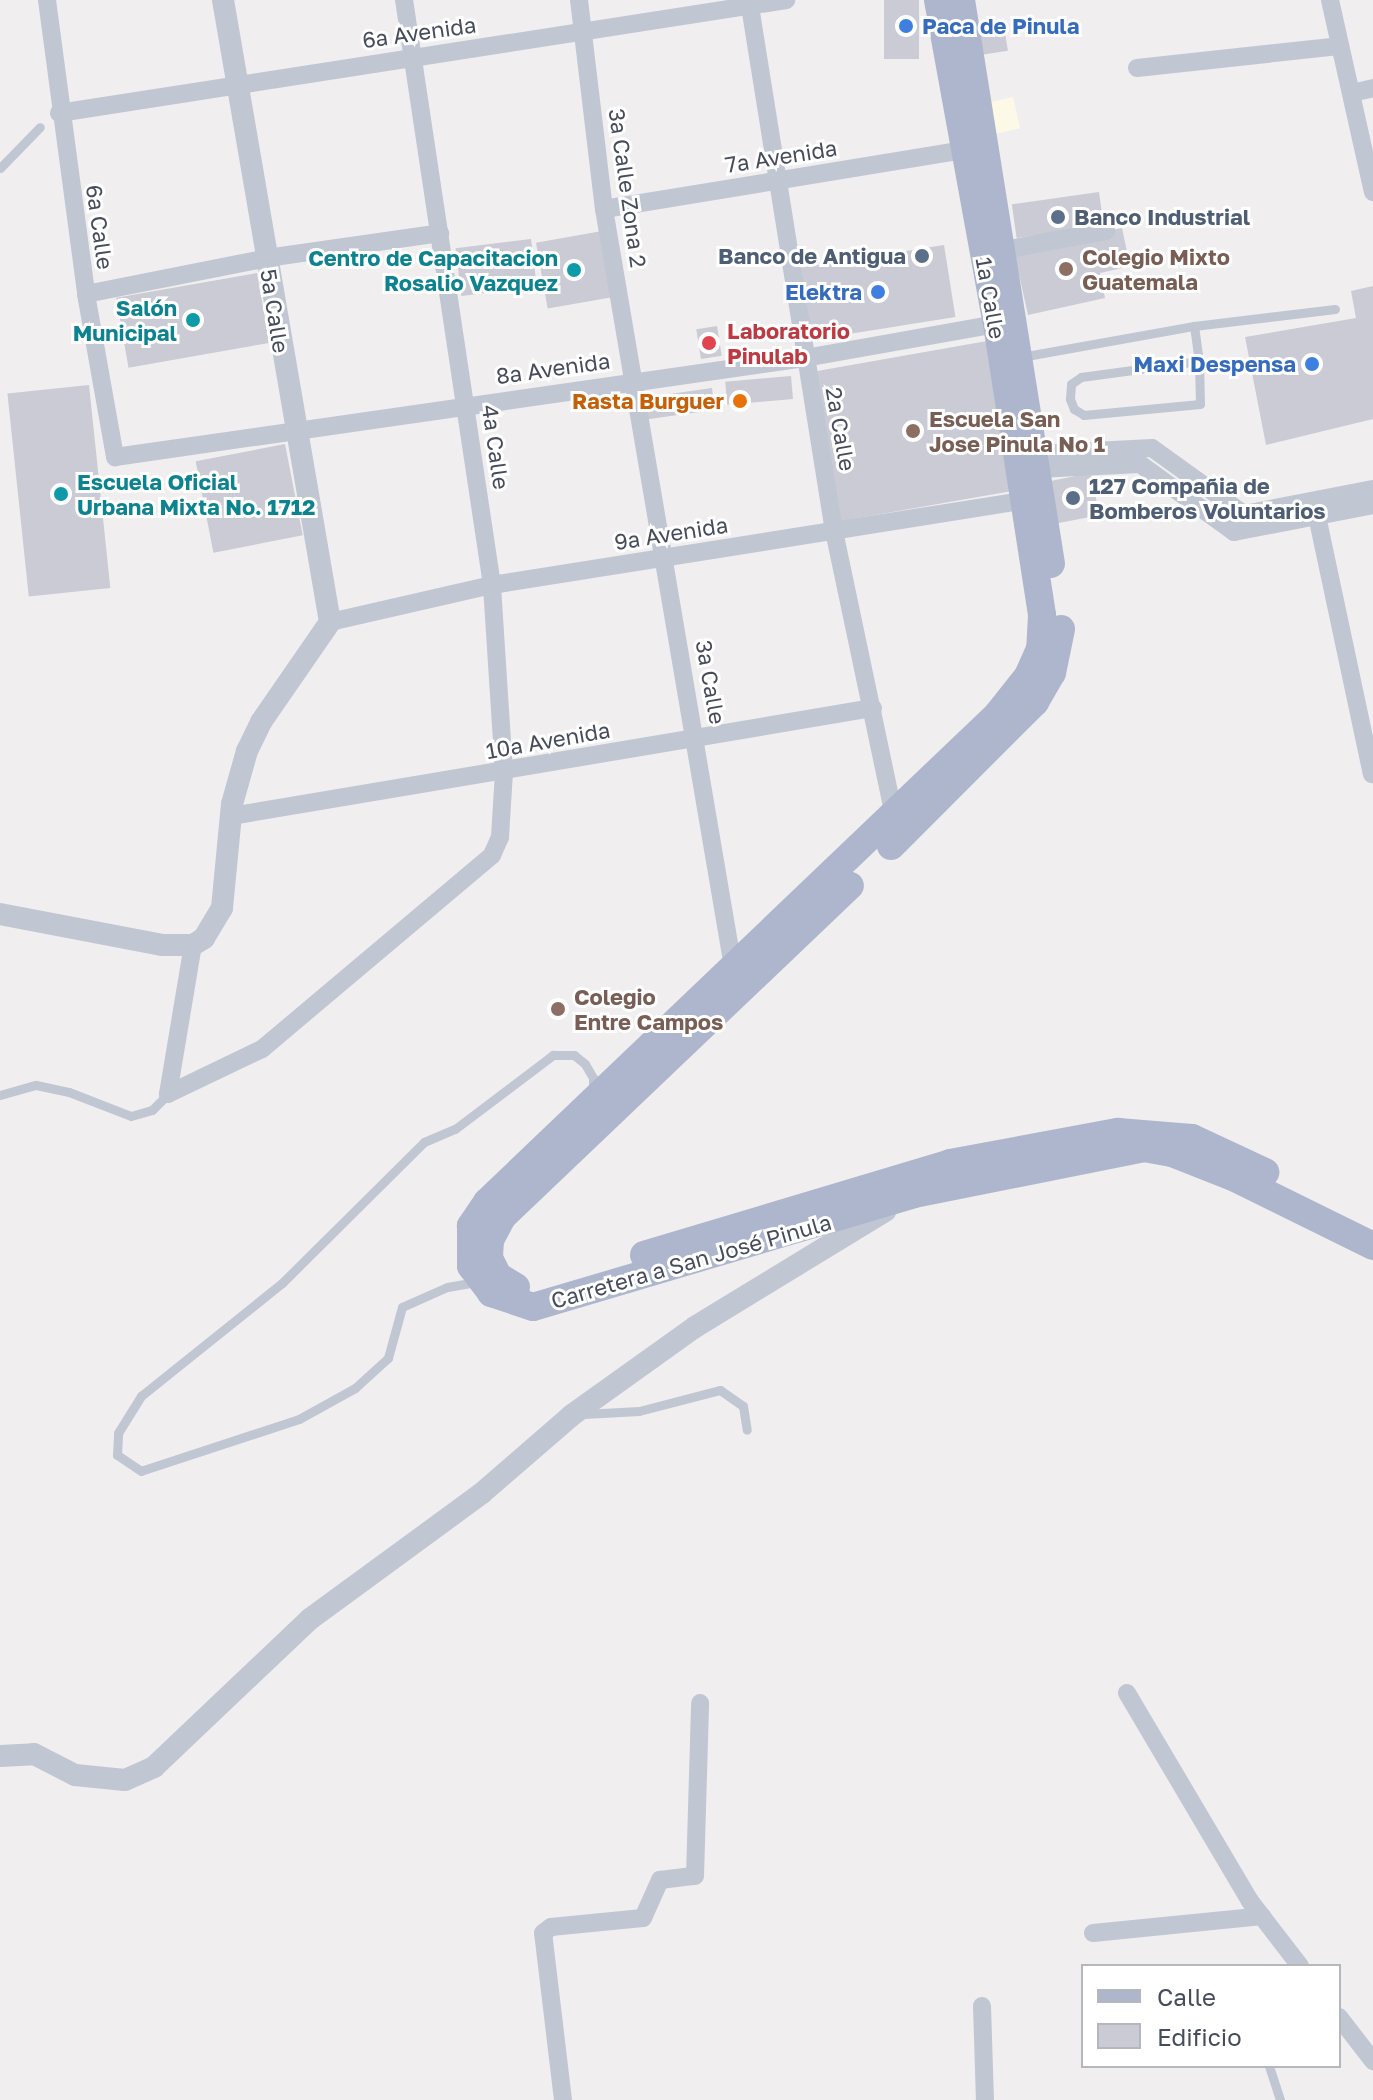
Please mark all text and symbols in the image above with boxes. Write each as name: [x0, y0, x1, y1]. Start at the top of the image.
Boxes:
street label: 6a Avenida: [360, 11, 478, 53]
place label: Paca de Pinula: [922, 13, 1079, 39]
marker: Paca de Pinula: [897, 17, 915, 35]
street label: 3a Calle Zona 2: [604, 107, 652, 269]
street label: 7a Avenida: [723, 134, 839, 178]
street label: 6a Calle: [81, 183, 119, 271]
place label: Banco Industrial: [1074, 204, 1250, 230]
marker: Banco Industrial: [1049, 208, 1067, 226]
place label: Banco de Antigua: [718, 243, 906, 269]
place label: Colegio Mixto Guatemala: [1082, 243, 1230, 294]
place label: Centro de Capacitacion Rosalio Vazquez: [308, 244, 558, 296]
marker: Banco de Antigua: [913, 247, 931, 265]
street label: 1a Calle: [971, 255, 1011, 341]
marker: Colegio Mixto Guatemala: [1057, 260, 1075, 278]
marker: Centro de Capacitacion Rosalio Vazquez: [565, 261, 583, 279]
street label: 5a Calle: [255, 267, 295, 355]
place label: Elektra: [785, 279, 862, 305]
marker: Elektra: [869, 283, 887, 301]
place label: Salón Municipal: [73, 294, 177, 346]
marker: Salón Municipal: [184, 311, 202, 329]
place label: Laboratorio Pinulab: [727, 317, 850, 368]
marker: Laboratorio Pinulab: [698, 332, 720, 354]
street label: 8a Avenida: [494, 347, 612, 389]
place label: Maxi Despensa: [1133, 351, 1296, 377]
marker: Maxi Despensa: [1303, 355, 1321, 373]
street label: 2a Calle: [821, 385, 861, 473]
place label: Rasta Burguer: [572, 388, 724, 414]
marker: Rasta Burguer: [731, 392, 749, 410]
street label: 4a Calle: [477, 403, 515, 491]
place label: Escuela San Jose Pinula No 1: [929, 405, 1105, 456]
marker: Escuela San Jose Pinula No 1: [904, 422, 922, 440]
place label: Escuela Oficial Urbana Mixta No. 1712: [77, 468, 315, 520]
place label: 127 Compañia de Bomberos Voluntarios: [1089, 472, 1326, 524]
marker: Escuela Oficial Urbana Mixta No. 1712: [52, 485, 70, 503]
marker: 127 Compañia de Bomberos Voluntarios: [1064, 489, 1082, 507]
street label: 9a Avenida: [612, 511, 730, 555]
street label: 3a Calle: [691, 638, 731, 726]
street label: 10a Avenida: [484, 716, 612, 764]
place label: Colegio Entre Campos: [574, 983, 723, 1034]
marker: Colegio Entre Campos: [549, 1000, 567, 1018]
street label: Carretera a San José Pinula: [548, 1208, 834, 1314]
legend: [1081, 1964, 1341, 2068]
text: Calle: [1157, 1982, 1216, 2011]
text: Edificio: [1157, 2022, 1242, 2051]

